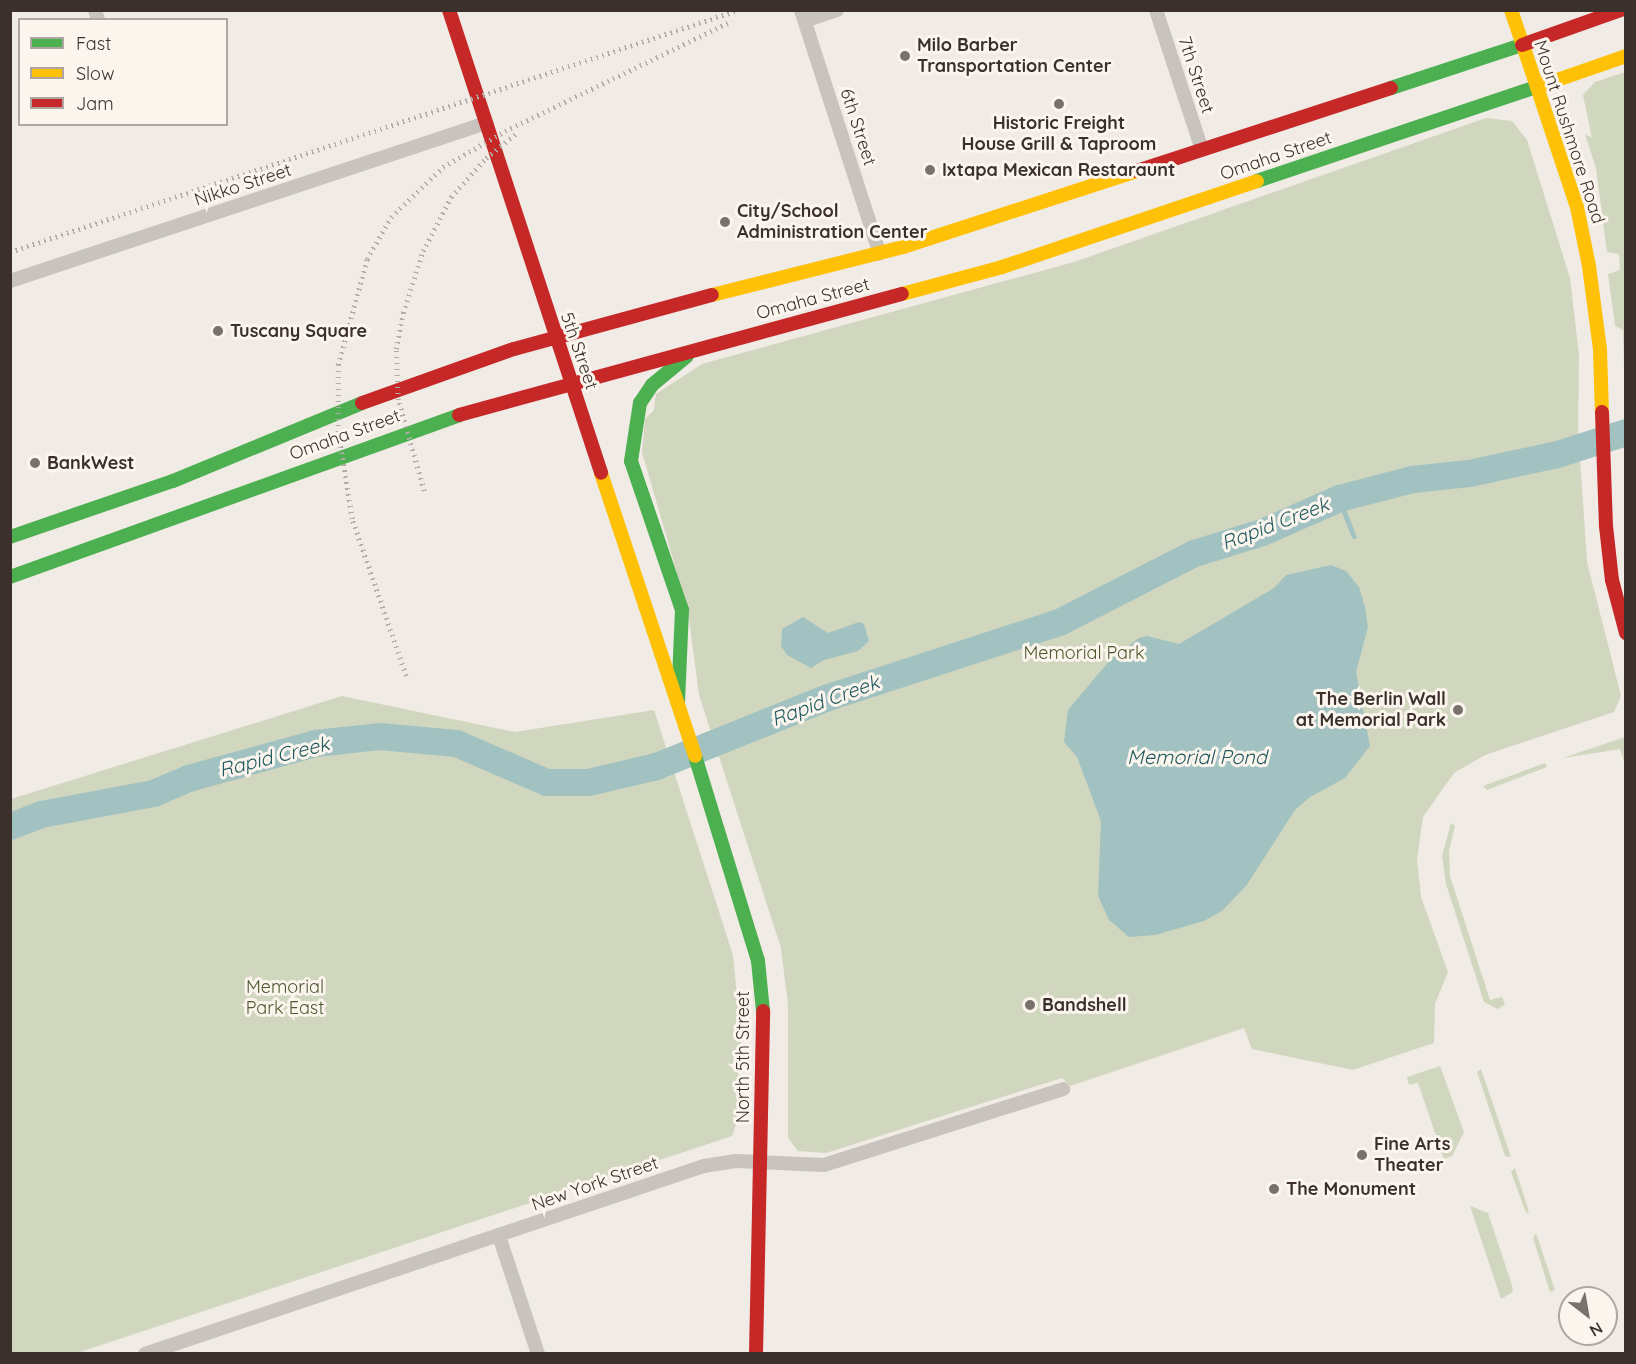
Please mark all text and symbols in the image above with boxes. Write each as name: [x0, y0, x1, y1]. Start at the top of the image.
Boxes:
legend: [18, 18, 228, 126]
text: Fast: [76, 32, 111, 55]
street label: 7th Street: [1173, 34, 1219, 116]
place label: Milo Barber Transportation Center: [917, 35, 1111, 78]
street label: Mount Rushmore Road: [1529, 37, 1609, 227]
marker: Milo Barber Transportation Center: [898, 49, 912, 63]
text: Slow: [76, 62, 114, 85]
street label: 6th Street: [835, 86, 881, 168]
text: Jam: [76, 92, 114, 115]
marker: Historic Freight House Grill & Taproom: [1052, 97, 1066, 111]
place label: Historic Freight House Grill & Taproom: [962, 113, 1156, 156]
street label: Omaha Street: [1217, 127, 1335, 185]
street label: Nikko Street: [192, 159, 294, 211]
place label: Ixtapa Mexican Restaraunt: [942, 159, 1175, 181]
marker: Ixtapa Mexican Restaraunt: [923, 163, 937, 177]
place label: City/School Administration Center: [737, 201, 928, 244]
marker: City/School Administration Center: [718, 215, 732, 229]
street label: Omaha Street: [754, 274, 872, 324]
street label: 5th Street: [556, 310, 602, 392]
place label: Tuscany Square: [230, 320, 367, 342]
marker: Tuscany Square: [211, 324, 225, 338]
street label: Omaha Street: [287, 405, 403, 465]
place label: BankWest: [47, 452, 134, 474]
marker: BankWest: [28, 456, 42, 470]
water label: Rapid Creek: [1218, 492, 1332, 554]
park label: Memorial Park: [1023, 642, 1145, 664]
water label: Rapid Creek: [768, 669, 882, 731]
place label: The Berlin Wall at Memorial Park: [1296, 689, 1446, 732]
marker: The Berlin Wall at Memorial Park: [1451, 703, 1465, 717]
water label: Rapid Creek: [216, 731, 332, 781]
water label: Memorial Pond: [1127, 744, 1267, 768]
park label: Memorial Park East: [246, 977, 324, 1020]
street label: North 5th Street: [732, 991, 754, 1123]
place label: Bandshell: [1042, 994, 1127, 1016]
marker: Bandshell: [1023, 998, 1037, 1012]
place label: Fine Arts Theater: [1374, 1134, 1450, 1176]
marker: Fine Arts Theater: [1355, 1148, 1369, 1162]
street label: New York Street: [529, 1152, 661, 1216]
place label: The Monument: [1286, 1178, 1416, 1200]
marker: The Monument: [1267, 1182, 1281, 1196]
north arrow: [1558, 1286, 1618, 1346]
text: N: [1586, 1318, 1606, 1341]

